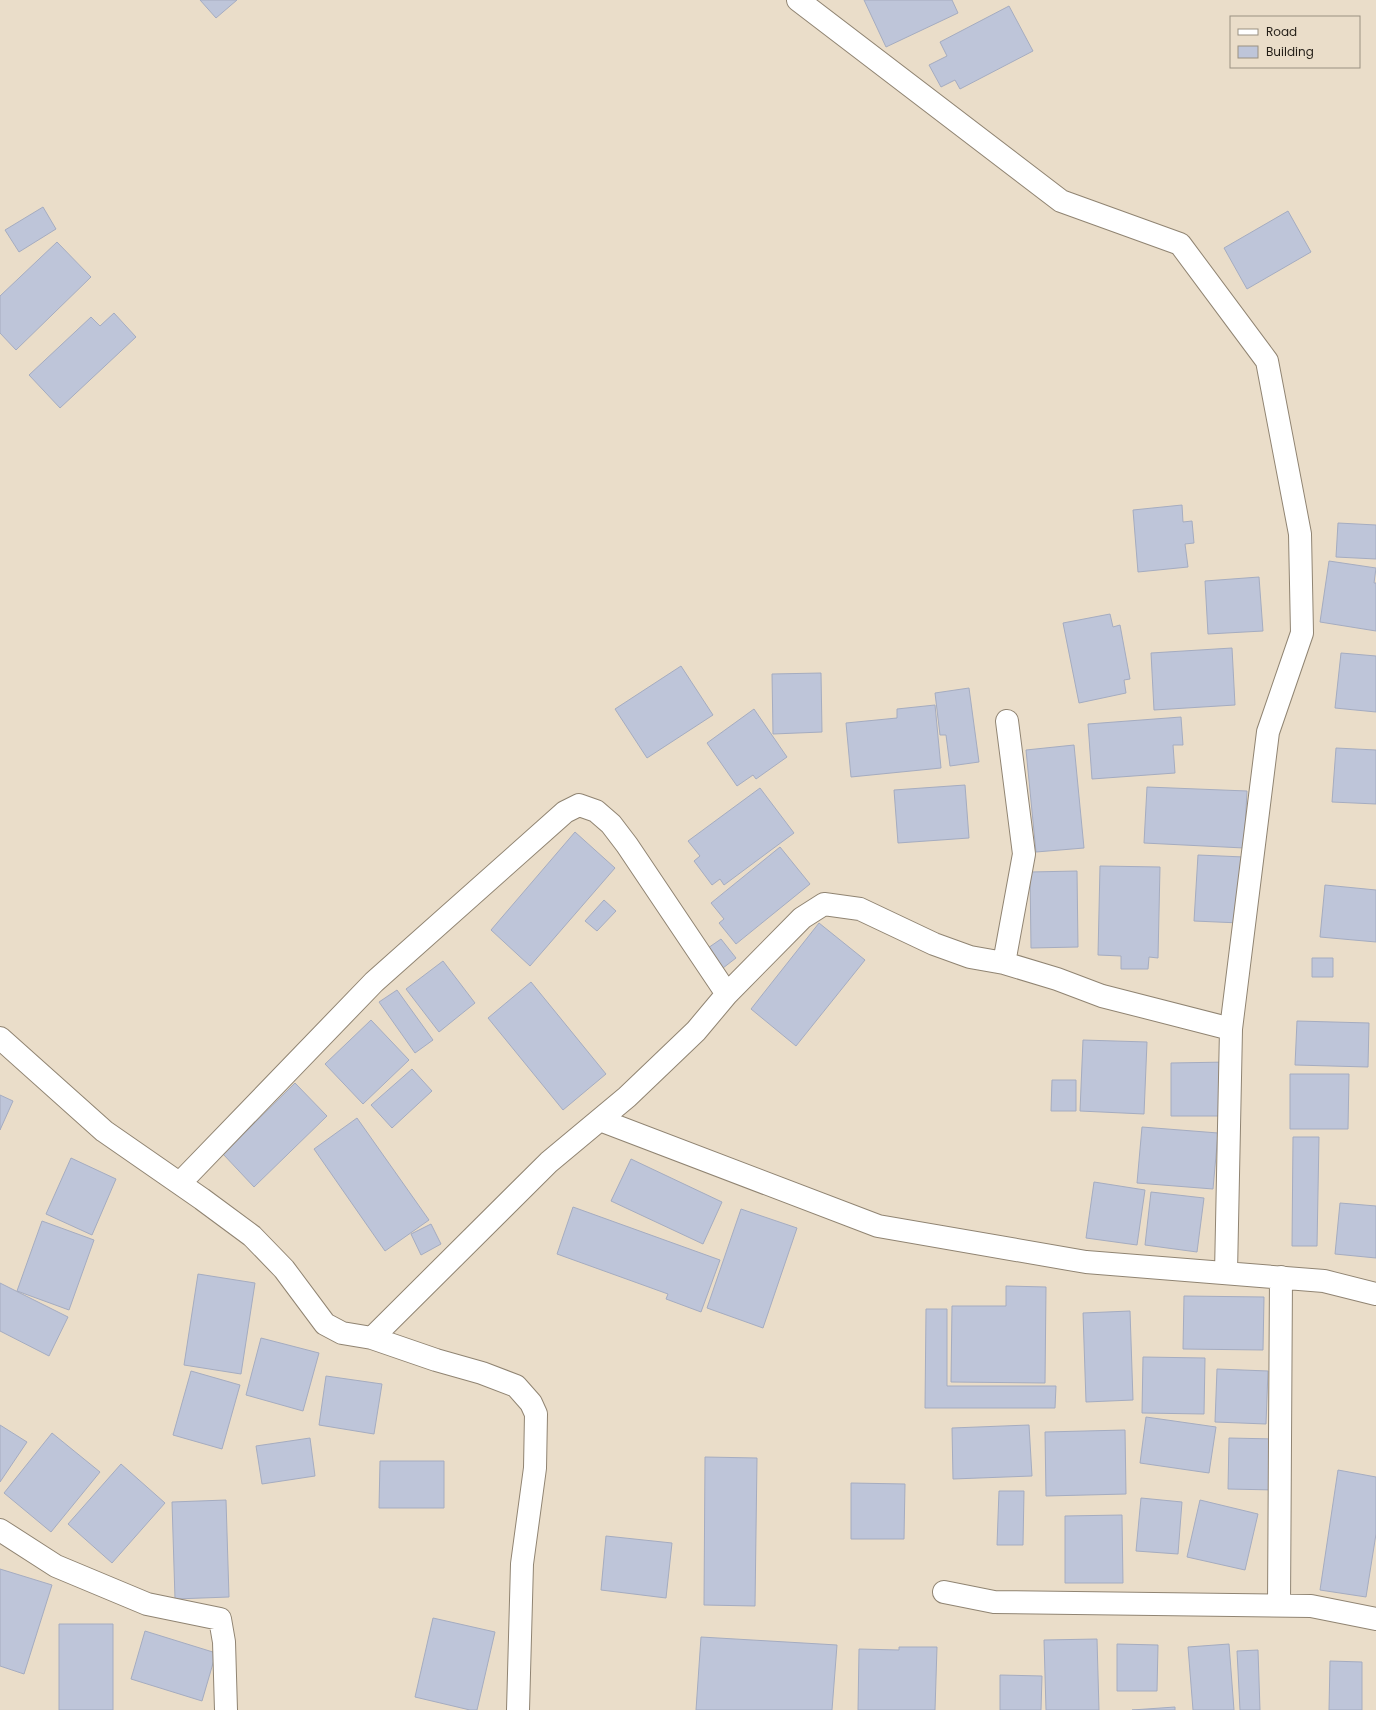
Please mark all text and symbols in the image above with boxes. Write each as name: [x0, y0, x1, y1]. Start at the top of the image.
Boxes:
legend: [1230, 16, 1360, 68]
text: Road: [1266, 23, 1297, 40]
text: Building: [1266, 43, 1314, 60]

